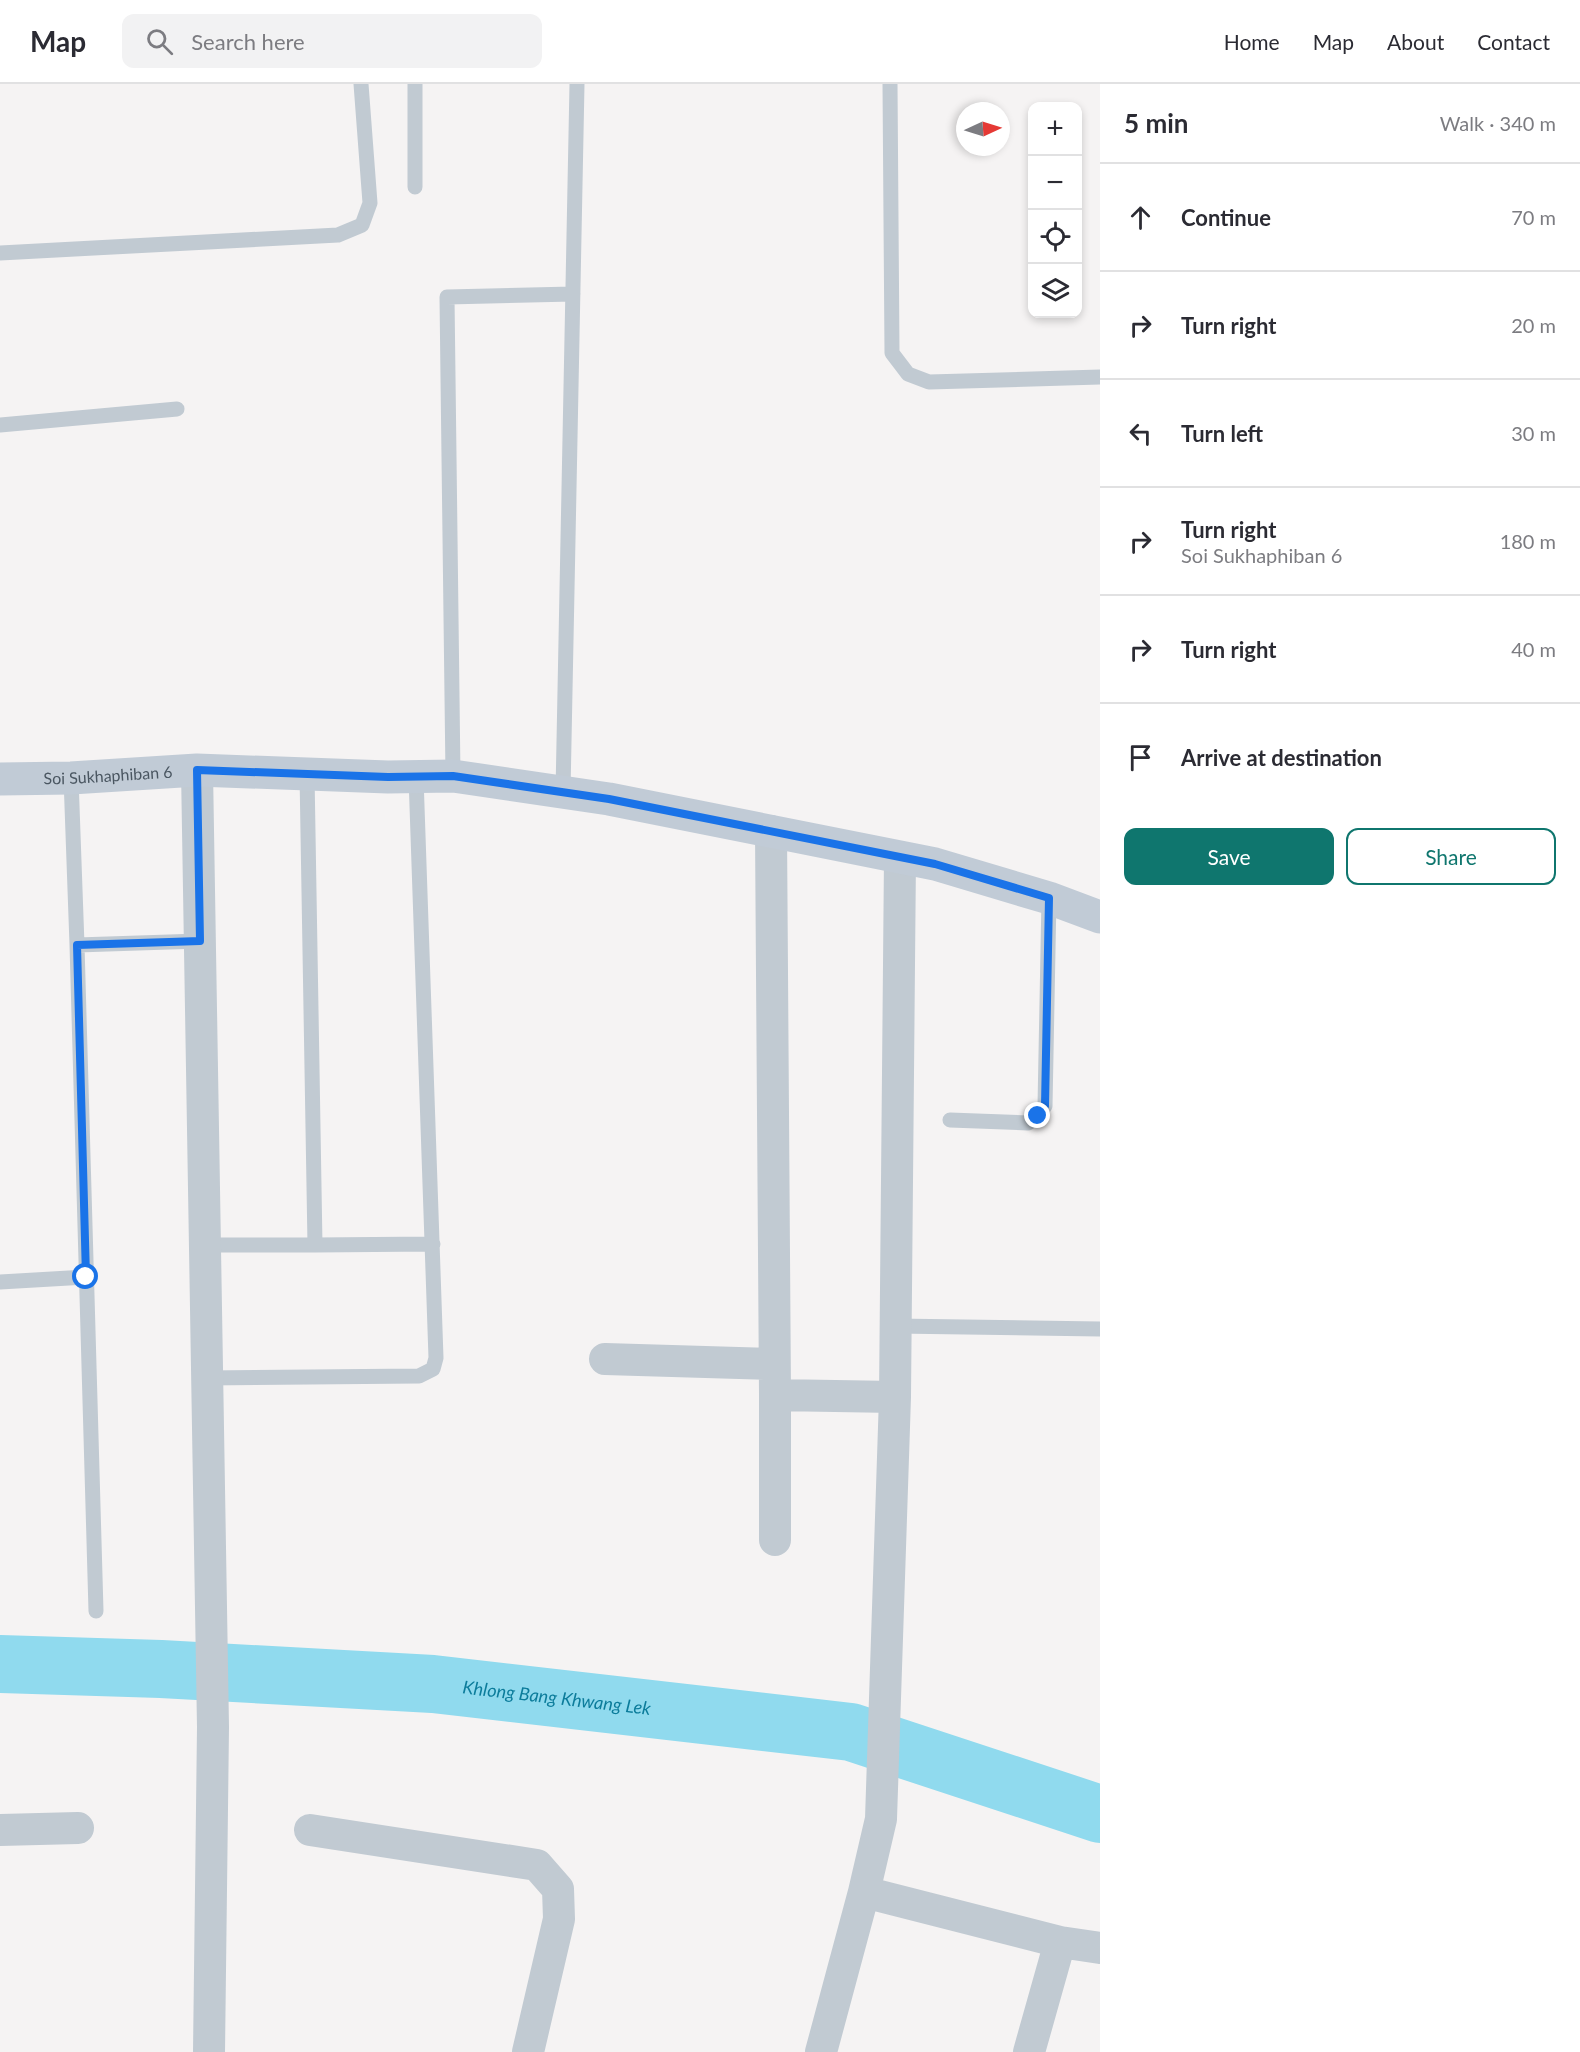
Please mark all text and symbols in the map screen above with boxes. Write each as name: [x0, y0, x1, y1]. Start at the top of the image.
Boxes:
search box: [122, 14, 542, 68]
text: Map: [30, 24, 86, 58]
icon: search: [143, 25, 176, 58]
text: Search here: [191, 28, 305, 55]
text: Home: [1224, 29, 1280, 54]
text: Map: [1313, 29, 1354, 54]
text: About: [1387, 29, 1444, 54]
text: Contact: [1477, 29, 1550, 54]
north arrow: [956, 102, 1010, 156]
map controls: [1028, 102, 1082, 318]
button: +: [1028, 102, 1082, 156]
text: 5 min: [1124, 107, 1188, 139]
text: Walk · 340 m: [1440, 111, 1556, 135]
button: −: [1028, 156, 1082, 210]
icon: ahead: [1124, 201, 1157, 234]
text: Continue: [1181, 204, 1271, 231]
text: 70 m: [1511, 205, 1556, 229]
button: locate: [1028, 210, 1082, 264]
button: layers: [1028, 264, 1082, 318]
icon: right: [1124, 309, 1157, 342]
text: Turn right: [1181, 312, 1276, 339]
text: 20 m: [1511, 313, 1556, 337]
icon: left: [1124, 417, 1157, 450]
text: Turn left: [1181, 420, 1263, 447]
text: 30 m: [1511, 421, 1556, 445]
text: Turn right: [1181, 516, 1276, 543]
icon: right: [1124, 525, 1157, 558]
text: 180 m: [1500, 529, 1556, 553]
text: Soi Sukhaphiban 6: [1181, 543, 1342, 567]
icon: right: [1124, 633, 1157, 666]
text: Turn right: [1181, 636, 1276, 663]
text: 40 m: [1511, 637, 1556, 661]
icon: arrive: [1124, 741, 1157, 774]
text: Arrive at destination: [1181, 744, 1382, 771]
street label: Soi Sukhaphiban 6: [43, 762, 173, 787]
button: Save: [1124, 828, 1334, 885]
button: Share: [1346, 828, 1556, 885]
route end: [1024, 1102, 1050, 1128]
route start: [72, 1263, 98, 1289]
water label: Khlong Bang Khwang Lek: [462, 1675, 652, 1719]

